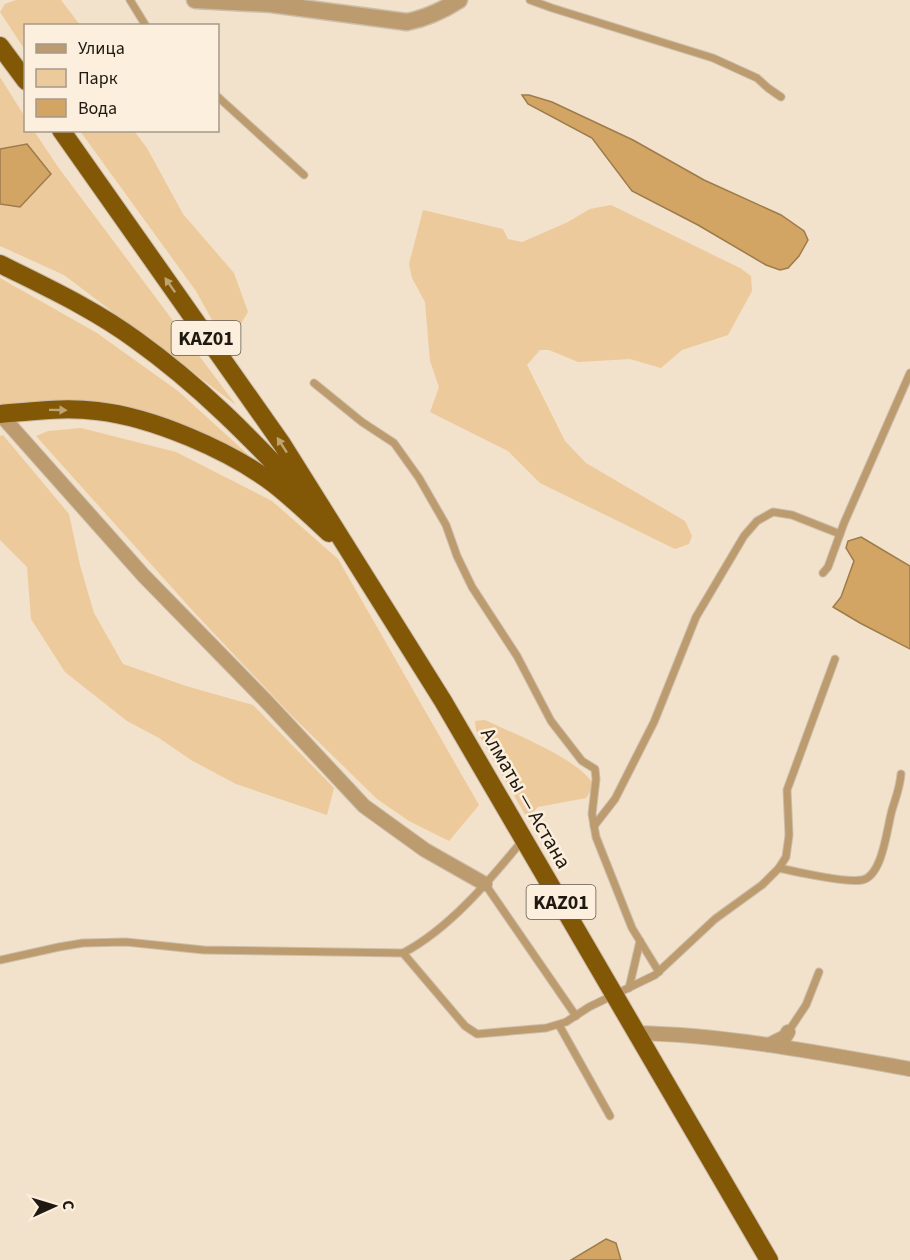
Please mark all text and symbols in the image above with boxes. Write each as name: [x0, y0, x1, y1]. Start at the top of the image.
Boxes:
legend: [24, 24, 219, 132]
text: Улица: [78, 36, 125, 61]
text: Парк: [78, 66, 118, 91]
text: Вода: [78, 96, 117, 121]
one-way arrow: [164, 278, 176, 294]
road number: KАZ01: [172, 321, 240, 355]
one-way arrow: [49, 405, 68, 415]
one-way arrow: [277, 437, 288, 453]
street label: Алматы — Астана: [473, 722, 579, 874]
road number: KАZ01: [526, 885, 596, 919]
north arrow: [24, 1176, 84, 1236]
text: С: [57, 1200, 79, 1210]

